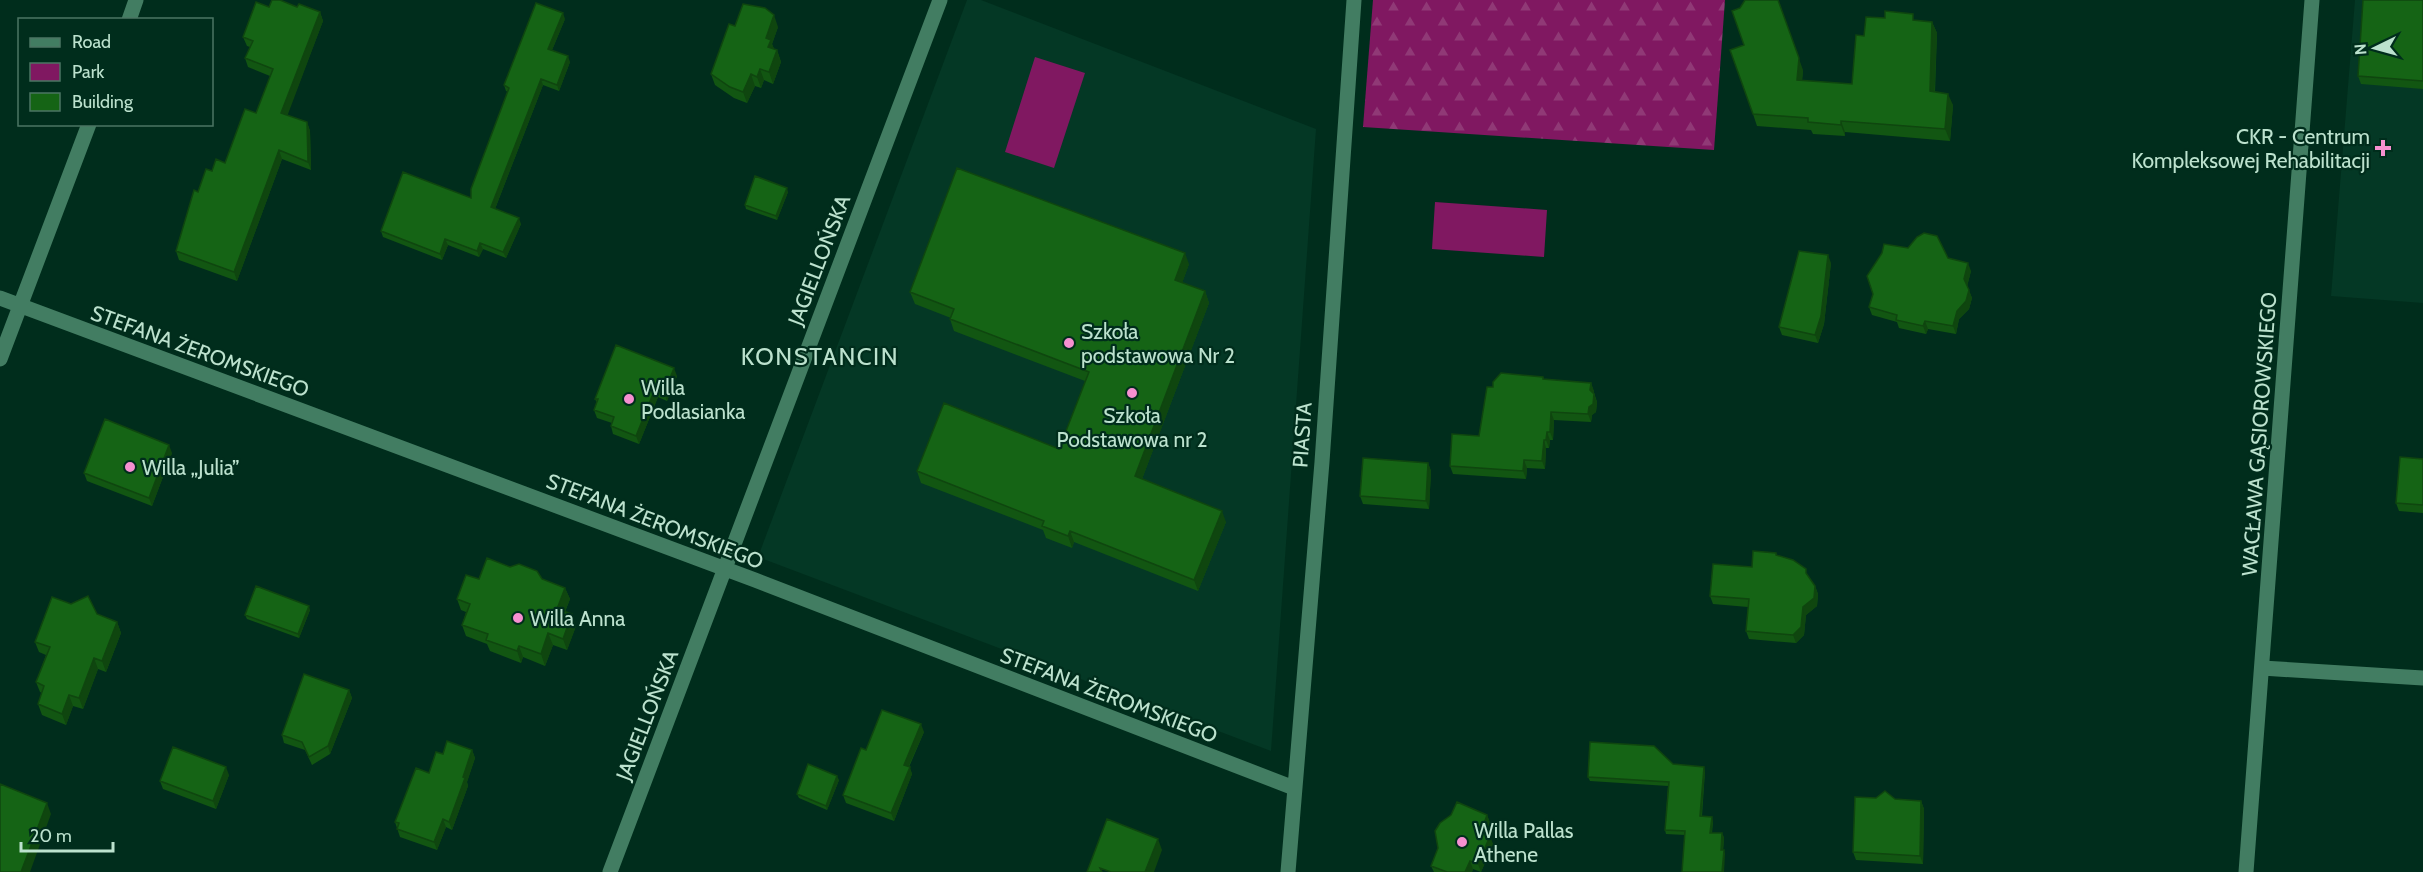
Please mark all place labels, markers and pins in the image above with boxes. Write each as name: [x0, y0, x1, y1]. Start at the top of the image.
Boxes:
place label: CKR - Centrum Kompleksowej Rehabilitacji: [2131, 124, 2370, 174]
marker: CKR - Centrum Kompleksowej Rehabilitacji: [2374, 139, 2392, 157]
place label: Szkoła podstawowa Nr 2: [1081, 319, 1235, 368]
marker: Szkoła podstawowa Nr 2: [1062, 336, 1076, 350]
place label: Willa Podlasianka: [641, 375, 745, 424]
marker: Szkoła Podstawowa nr 2: [1125, 386, 1139, 400]
marker: Willa Podlasianka: [622, 392, 636, 406]
place label: Szkoła Podstawowa nr 2: [1056, 403, 1208, 452]
place label: Willa „Julia”: [142, 455, 240, 480]
marker: Willa „Julia”: [123, 460, 137, 474]
place label: Willa Anna: [530, 606, 625, 631]
marker: Willa Anna: [511, 611, 525, 625]
place label: Willa Pallas Athene: [1474, 818, 1574, 867]
marker: Willa Pallas Athene: [1455, 835, 1469, 849]

